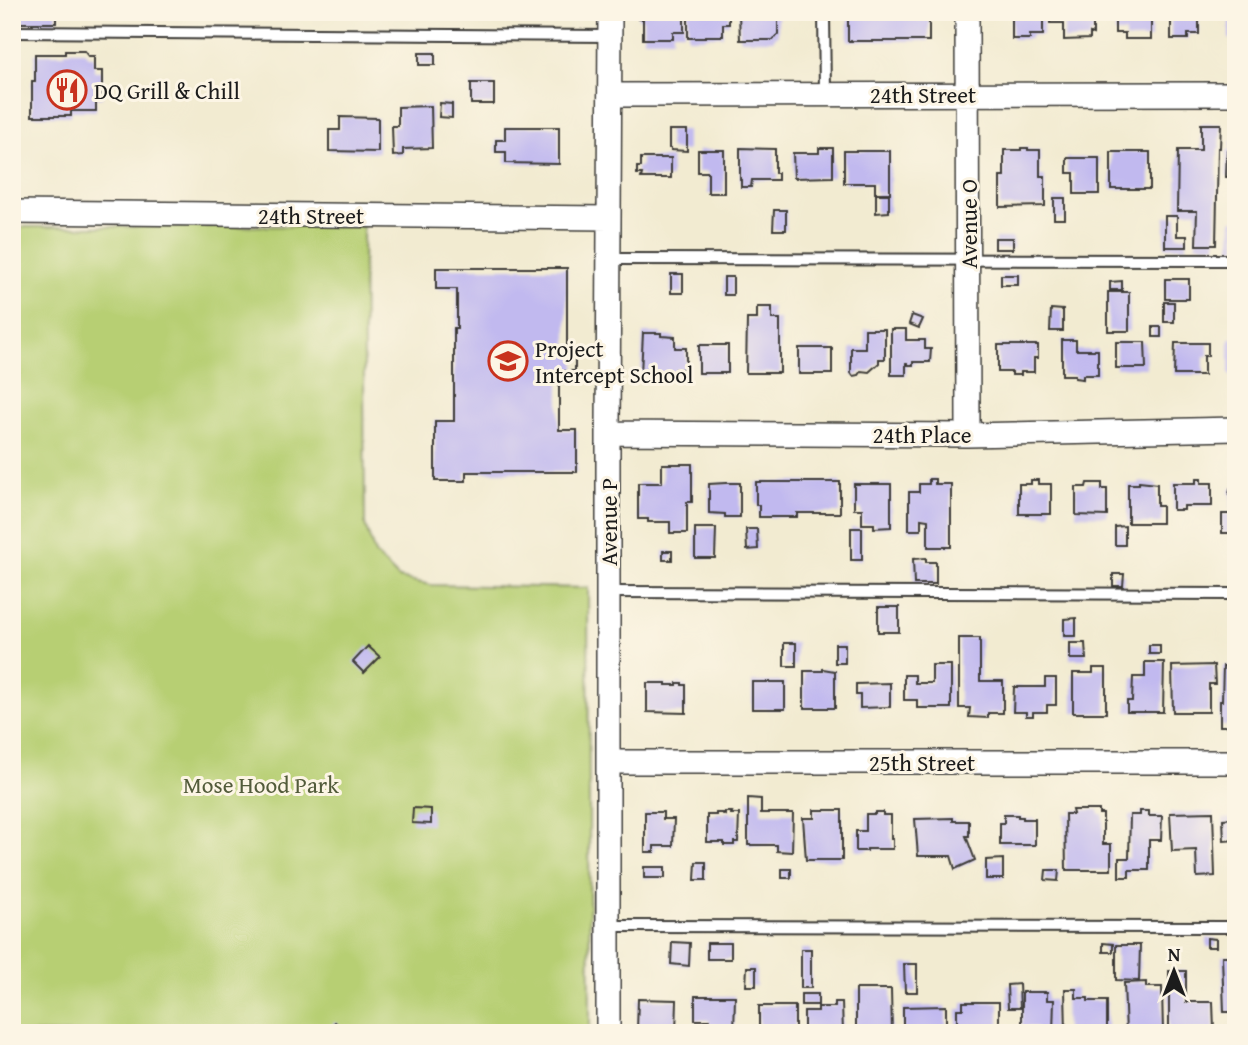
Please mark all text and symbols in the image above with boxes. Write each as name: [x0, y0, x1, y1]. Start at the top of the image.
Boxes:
restaurant icon: DQ Grill & Chill: [46, 69, 88, 111]
place label: DQ Grill & Chill: [94, 74, 240, 107]
street label: 24th Street: [870, 78, 976, 111]
street label: Avenue O: [952, 179, 985, 269]
street label: 24th Street: [258, 199, 364, 232]
place label: Project Intercept School: [535, 332, 694, 391]
school or university icon: Project Intercept School: [487, 340, 529, 382]
street label: 24th Place: [873, 418, 971, 451]
street label: Avenue P: [592, 478, 625, 566]
street label: 25th Street: [869, 746, 975, 779]
park label: Mose Hood Park: [183, 768, 339, 801]
north arrow: [1140, 936, 1210, 1006]
text: N: [1168, 940, 1181, 968]

